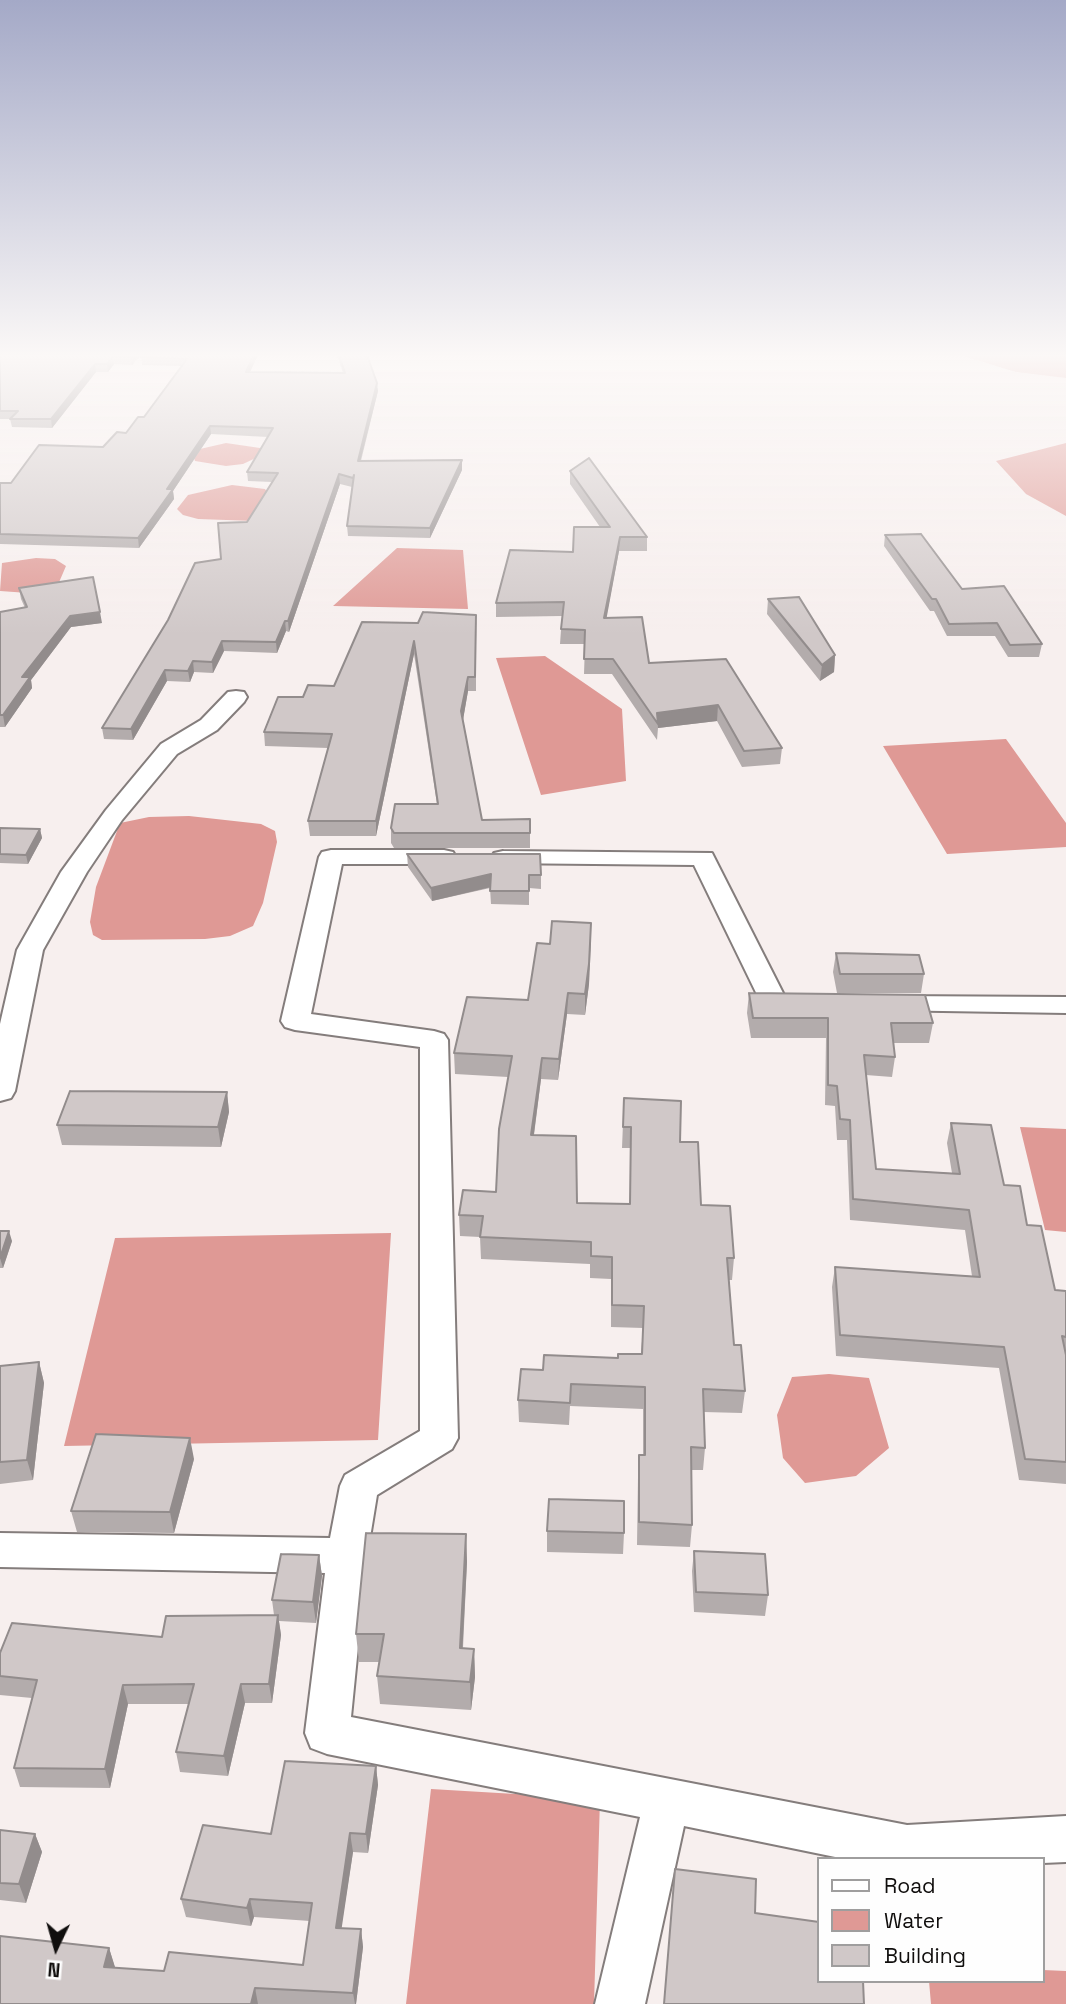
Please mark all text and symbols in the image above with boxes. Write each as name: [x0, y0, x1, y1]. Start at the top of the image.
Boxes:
legend: [818, 1857, 1045, 1983]
text: Road: [884, 1872, 936, 1899]
text: Water: [884, 1907, 943, 1934]
north arrow: [21, 1913, 91, 1983]
text: Building: [884, 1942, 966, 1969]
text: N: [47, 1956, 62, 1982]

